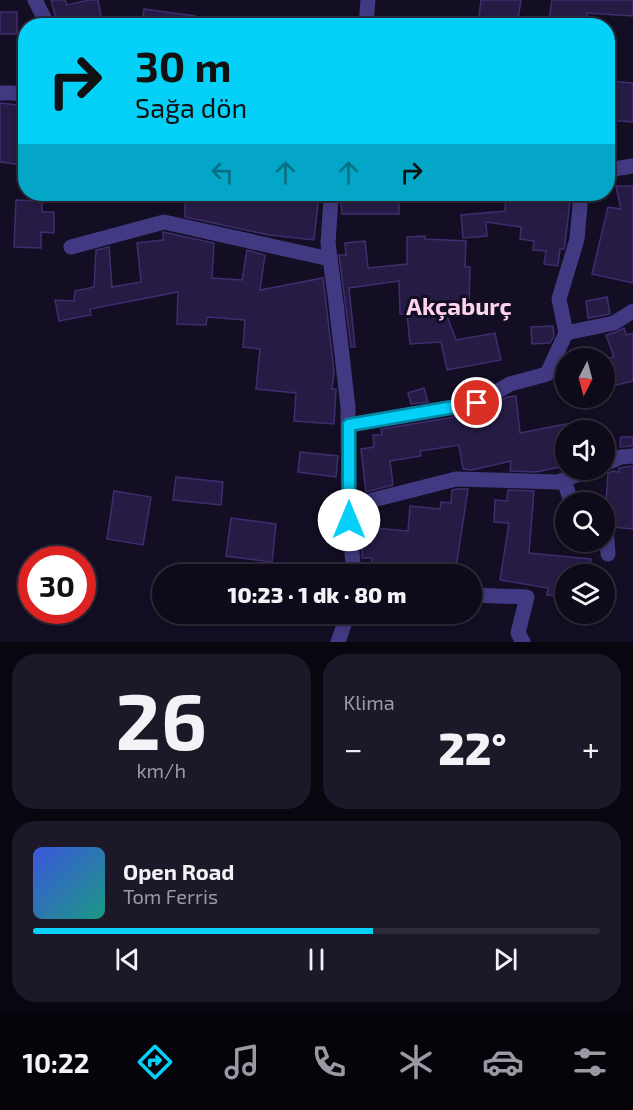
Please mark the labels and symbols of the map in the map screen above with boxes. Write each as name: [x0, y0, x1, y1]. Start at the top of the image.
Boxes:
district label: Akçaburç: [406, 291, 512, 321]
north arrow: [555, 348, 615, 408]
pin: [451, 377, 502, 428]
position arrow: [317, 488, 381, 552]
speed limit sign: 30: [18, 546, 96, 624]

